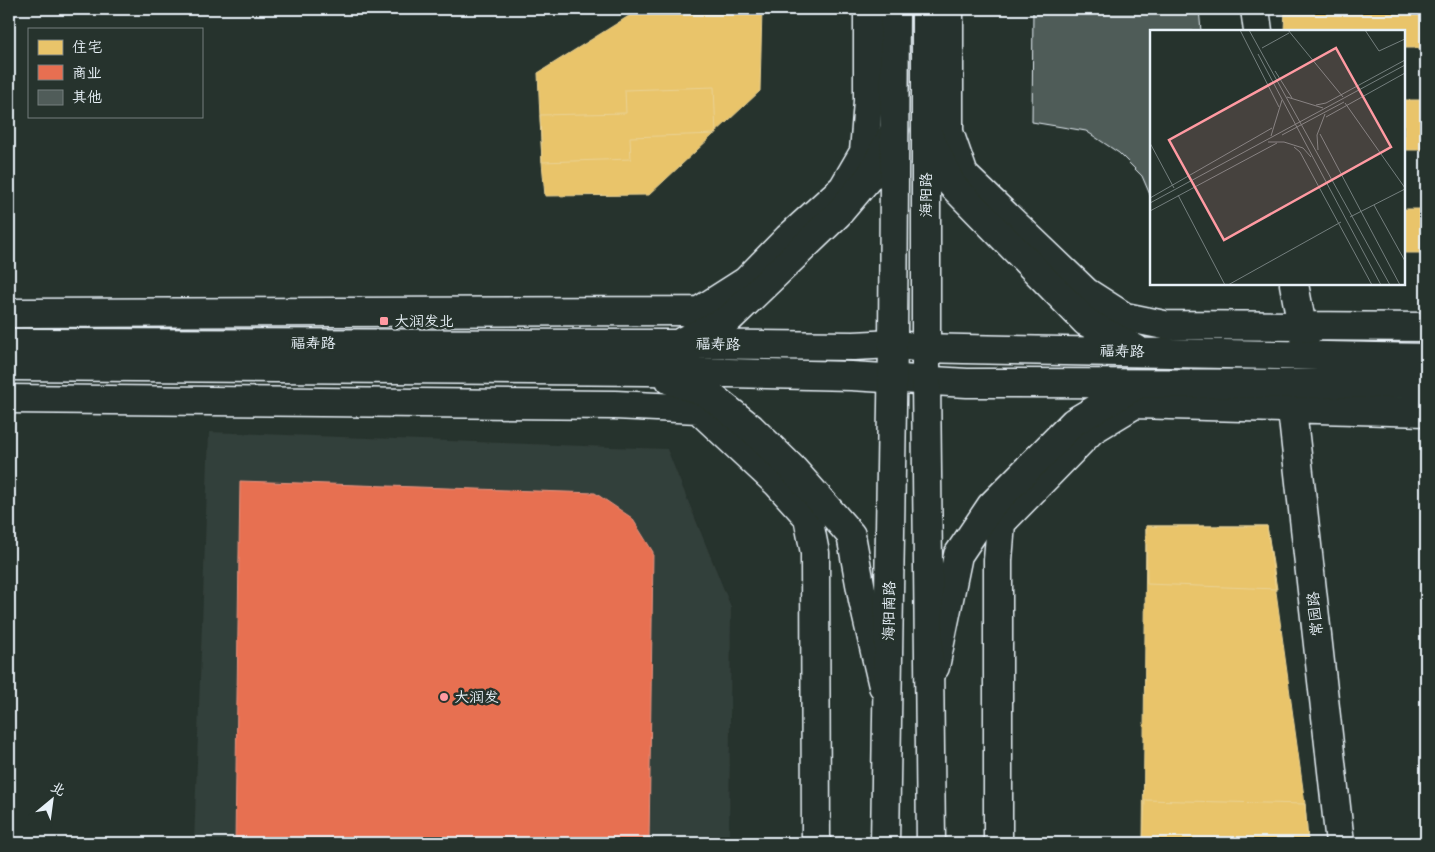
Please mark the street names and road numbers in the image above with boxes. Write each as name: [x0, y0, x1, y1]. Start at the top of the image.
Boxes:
street label: 海阳路: [917, 172, 939, 218]
street label: 福寿路: [290, 334, 336, 356]
street label: 福寿路: [695, 335, 741, 357]
street label: 福寿路: [1099, 342, 1145, 364]
street label: 海阳南路: [879, 581, 903, 641]
street label: 常园路: [1304, 590, 1330, 637]

